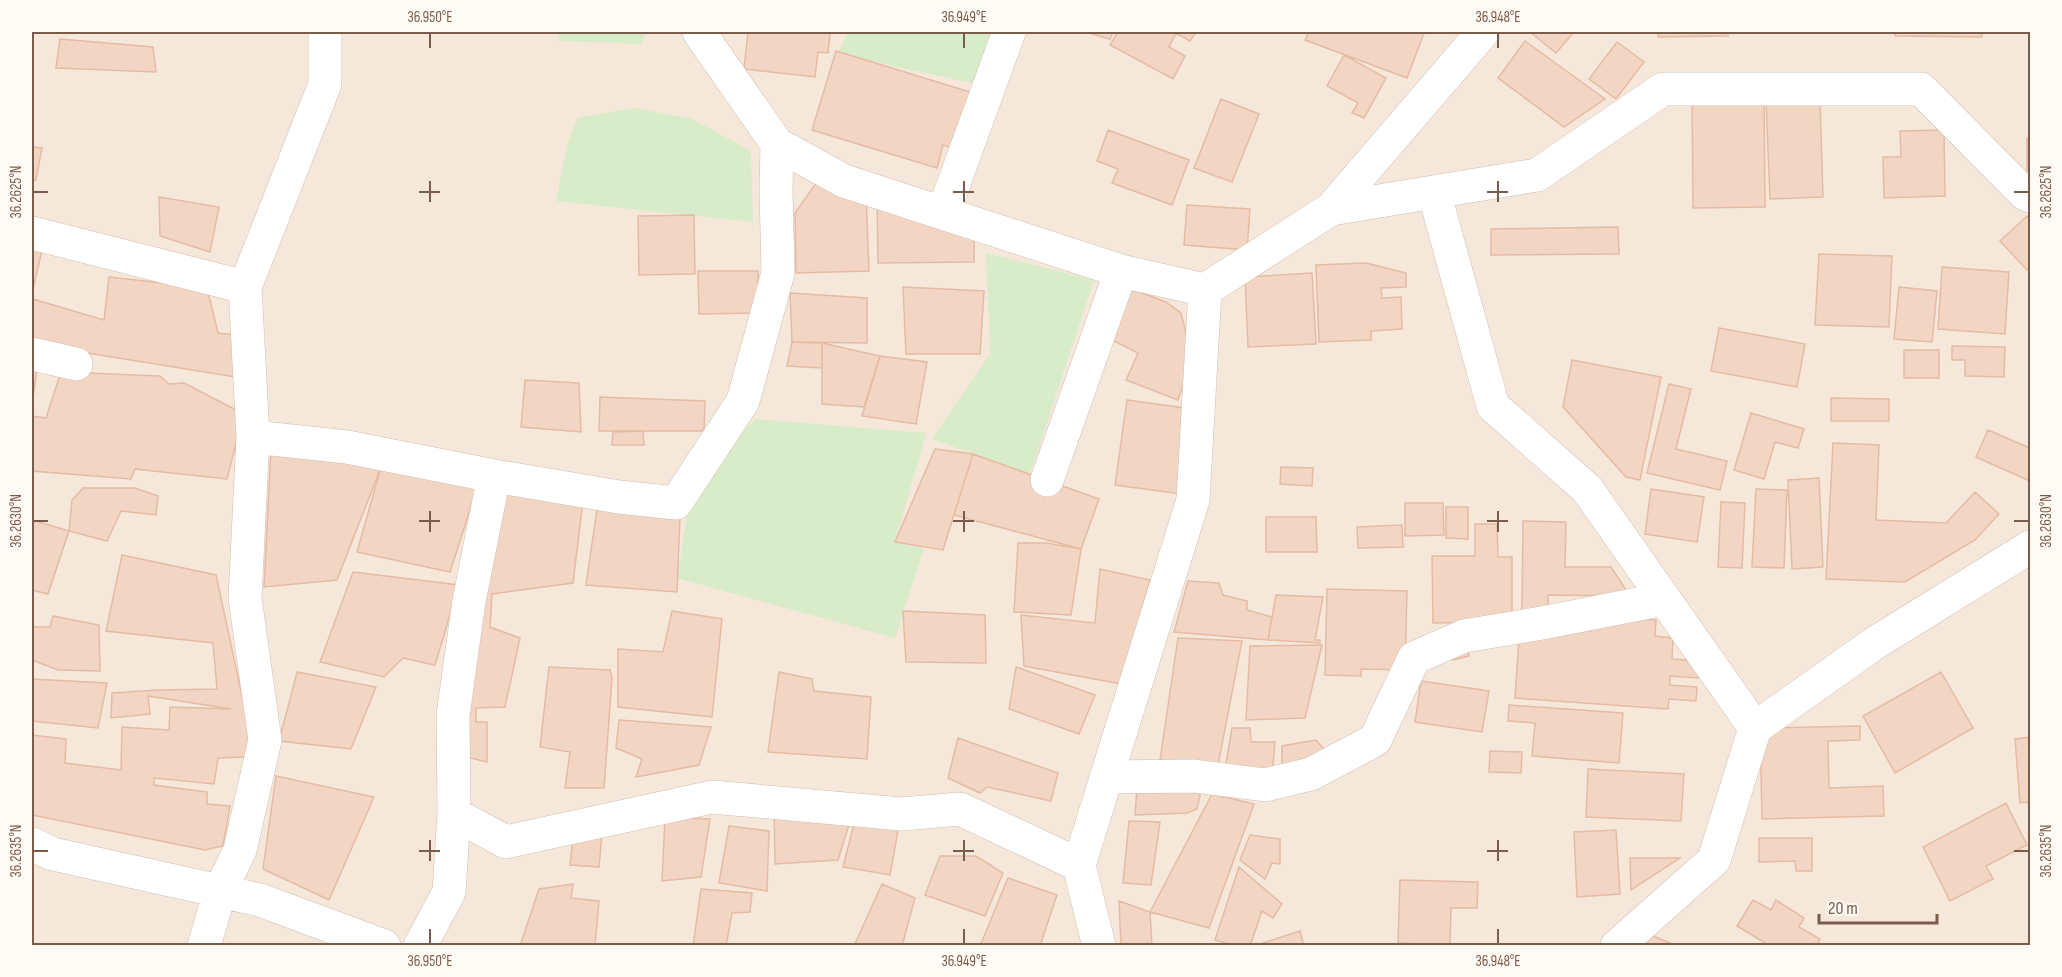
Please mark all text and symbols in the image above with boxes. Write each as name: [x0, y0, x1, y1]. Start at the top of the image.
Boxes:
text: 36.950°E: [408, 8, 453, 27]
text: 36.949°E: [941, 8, 987, 27]
text: 36.948°E: [1476, 8, 1520, 27]
text: 36.2625°N: [7, 165, 26, 219]
text: 36.2625°N: [2037, 165, 2056, 219]
text: 36.2630°N: [7, 494, 26, 548]
text: 36.2630°N: [2037, 494, 2056, 548]
text: 36.2635°N: [7, 825, 26, 878]
text: 36.2635°N: [2037, 825, 2056, 878]
scale bar: [1819, 887, 1938, 925]
text: 20 m: [1828, 898, 1858, 919]
text: 36.950°E: [408, 952, 453, 971]
text: 36.949°E: [941, 952, 987, 971]
text: 36.948°E: [1476, 952, 1520, 971]

